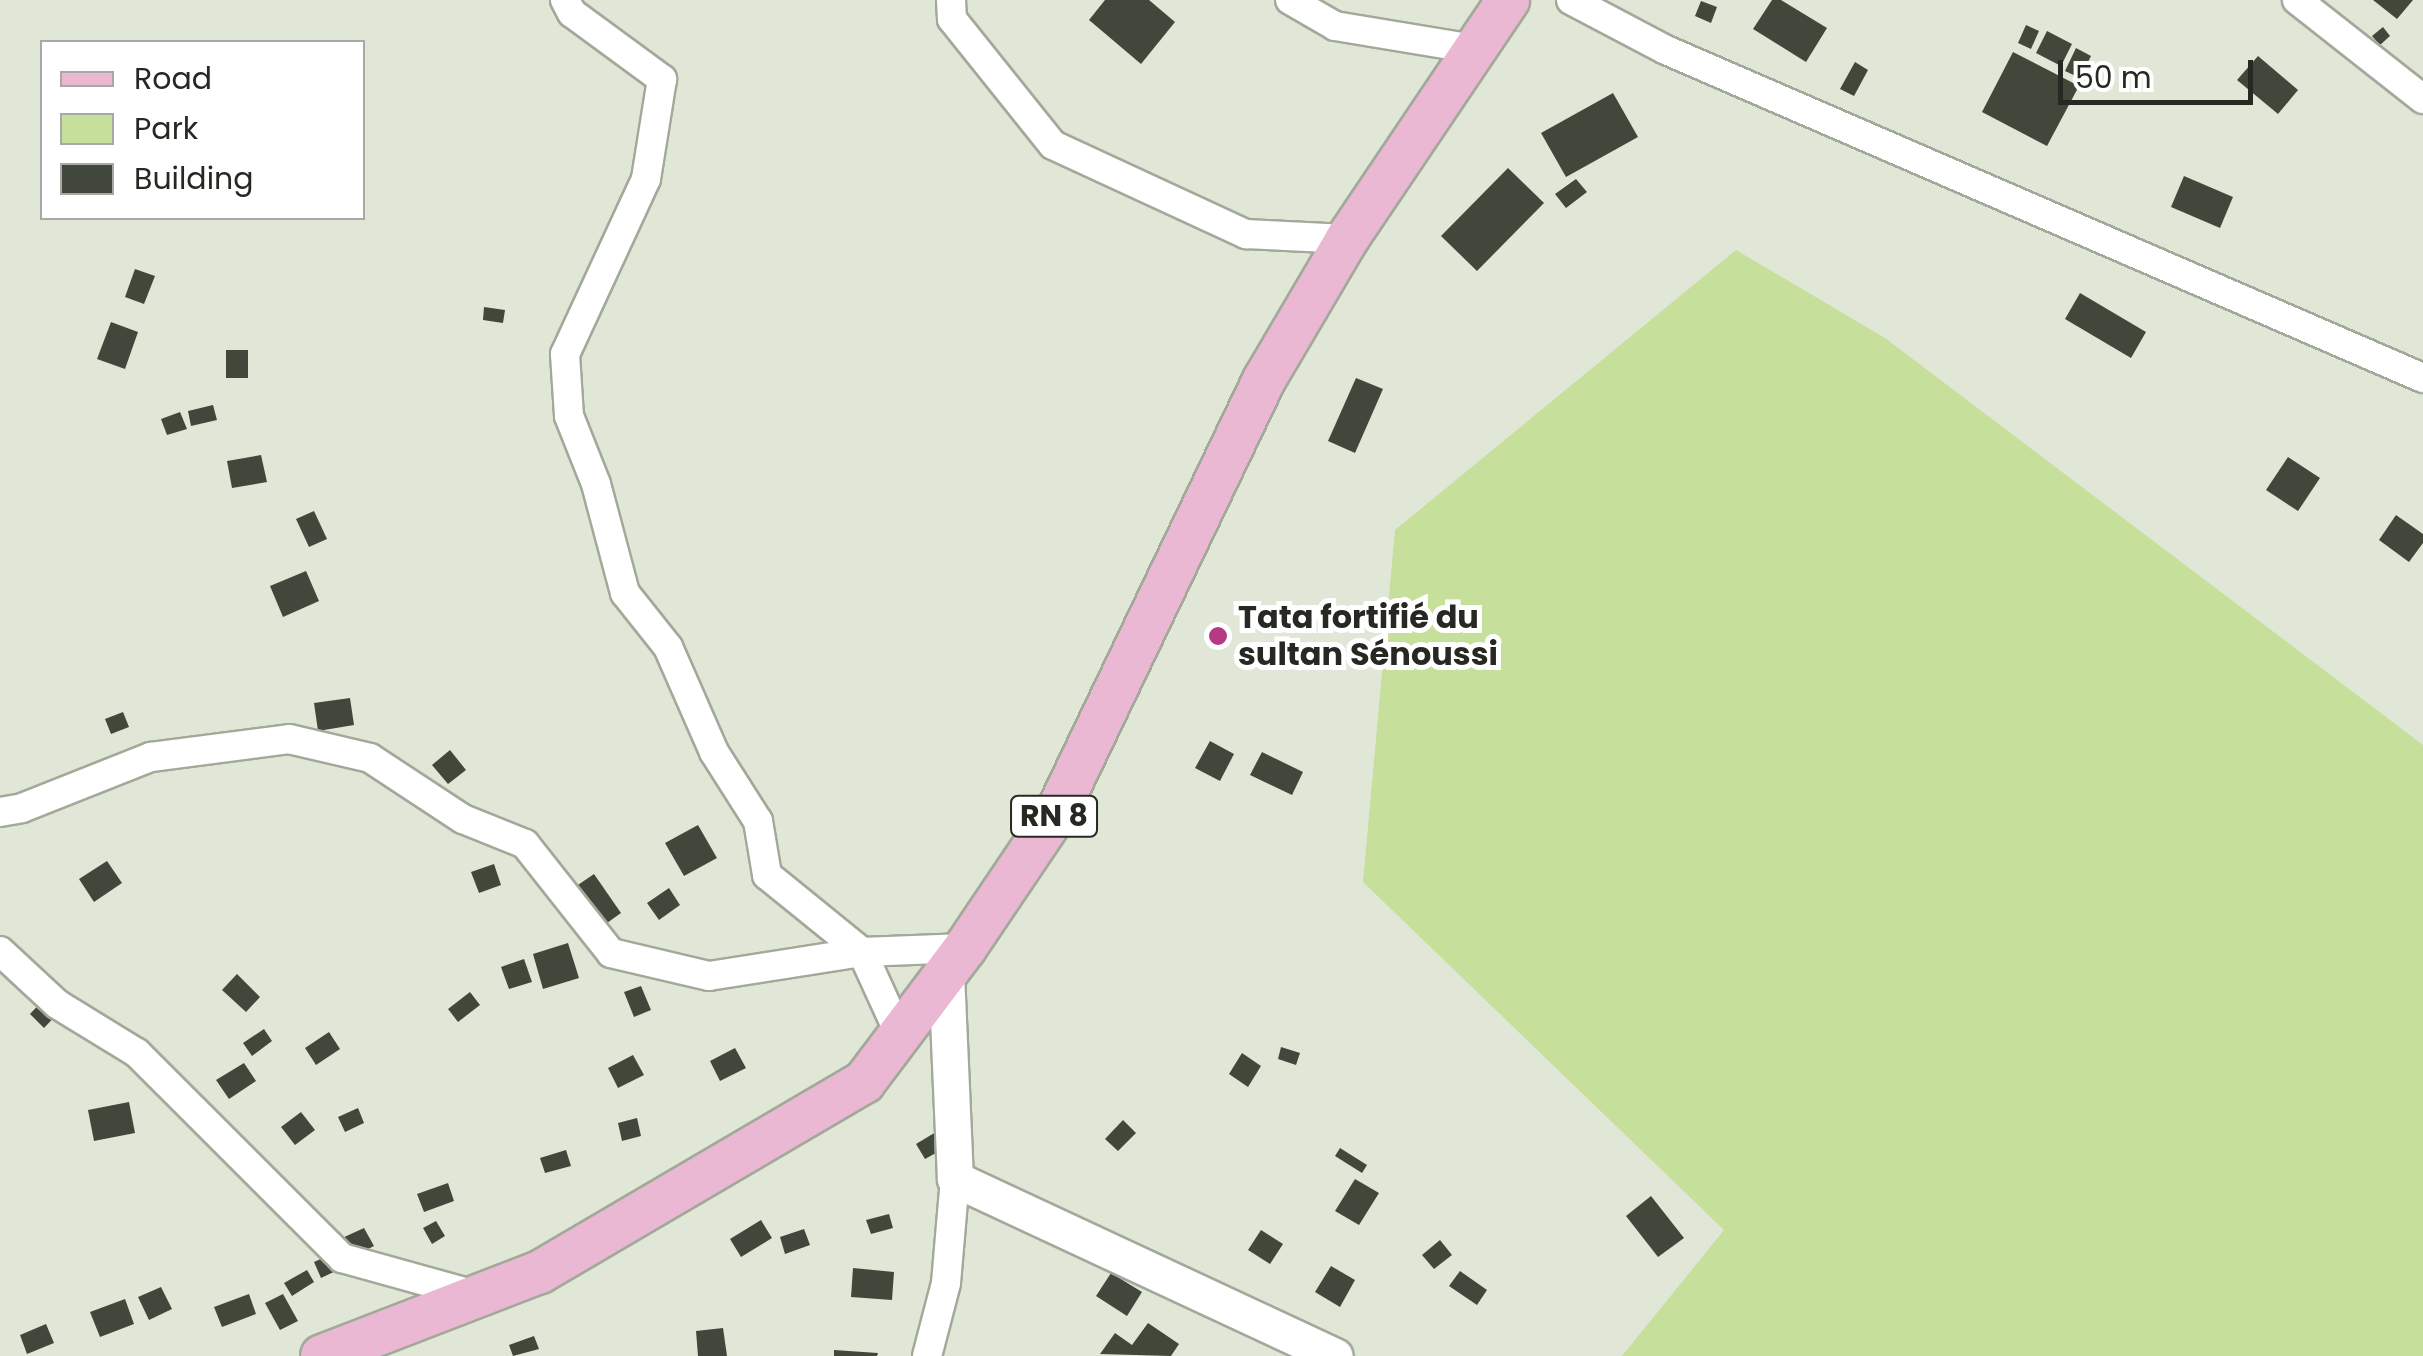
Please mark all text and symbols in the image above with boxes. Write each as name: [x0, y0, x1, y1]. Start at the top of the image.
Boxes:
legend: [40, 40, 365, 220]
scale bar: [2063, 40, 2258, 102]
text: 50 m: [2075, 56, 2152, 99]
text: Road: [134, 57, 212, 100]
text: Park: [134, 107, 198, 150]
text: Building: [134, 157, 254, 200]
place label: Tata fortifié du sultan Sénoussi: [1238, 599, 1498, 674]
marker: Tata fortifié du sultan Sénoussi: [1207, 625, 1229, 647]
road number: RN 8: [1009, 791, 1099, 841]

